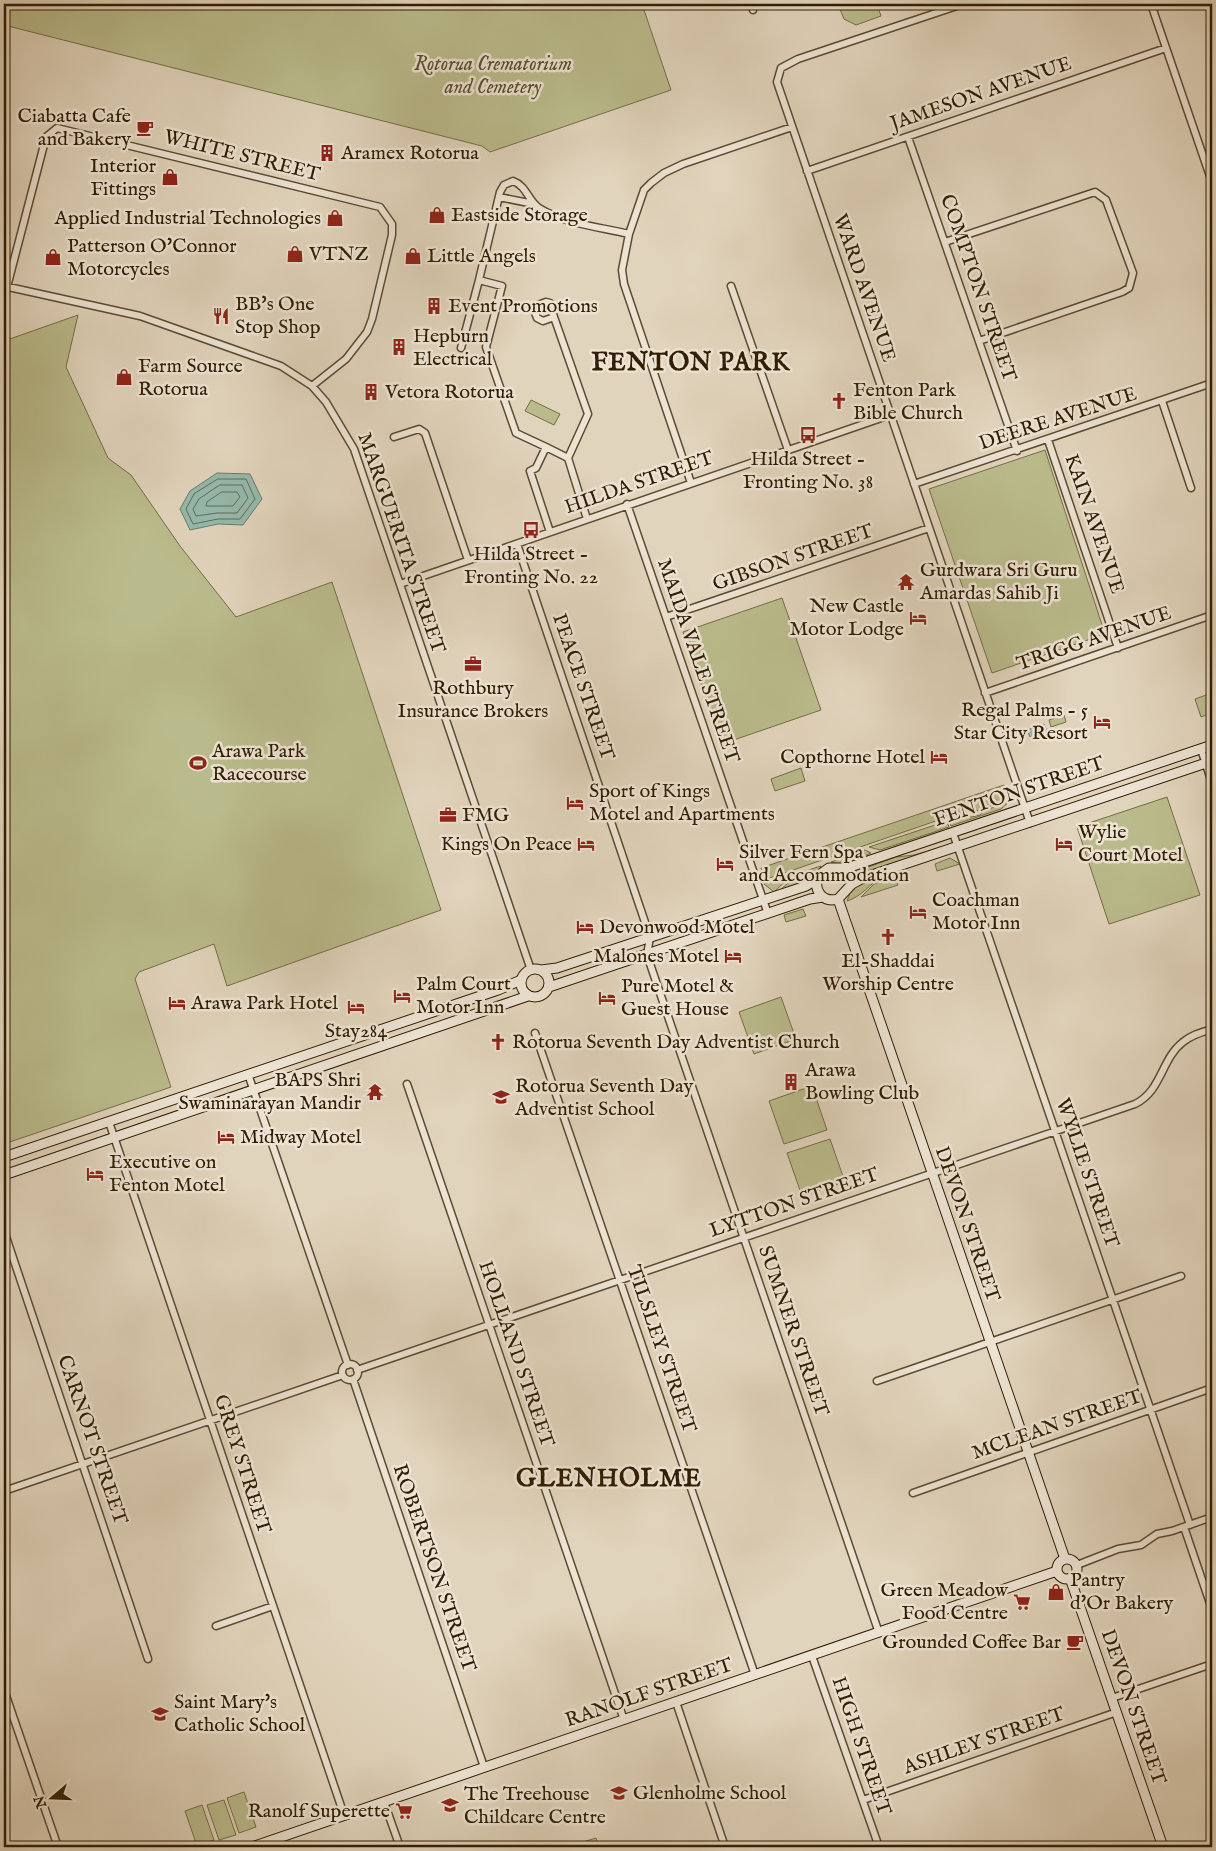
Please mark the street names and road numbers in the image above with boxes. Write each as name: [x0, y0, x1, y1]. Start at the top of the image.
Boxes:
street label: JAMESON AVENUE: [885, 51, 1075, 137]
street label: WHITE STREET: [161, 125, 323, 188]
street label: COMPTON STREET: [934, 191, 1022, 385]
street label: WARD AVENUE: [827, 211, 901, 365]
street label: DEERE AVENUE: [976, 382, 1140, 456]
street label: MARGUERITA STREET: [352, 430, 451, 657]
street label: HILDA STREET: [561, 446, 717, 520]
street label: KAIN AVENUE: [1058, 451, 1130, 597]
street label: GIBSON STREET: [709, 519, 877, 597]
street label: MAIDA VALE STREET: [651, 555, 745, 767]
street label: TRIGG AVENUE: [1013, 601, 1175, 677]
street label: PEACE STREET: [546, 610, 620, 764]
street label: FENTON STREET: [930, 751, 1108, 833]
street label: WYLIE STREET: [1050, 1095, 1124, 1252]
street label: DEVON STREET: [929, 1143, 1005, 1305]
street label: LYTTON STREET: [706, 1162, 882, 1244]
street label: SUMNER STREET: [752, 1242, 834, 1420]
street label: HOLLAND STREET: [472, 1258, 560, 1451]
street label: TILSLEY STREET: [621, 1262, 702, 1437]
street label: CARNOT STREET: [51, 1352, 133, 1528]
street label: MCLEAN STREET: [969, 1384, 1146, 1466]
street label: GREY STREET: [208, 1391, 276, 1537]
street label: ROBERTSON STREET: [387, 1461, 481, 1676]
street label: DEVON STREET: [1095, 1626, 1171, 1788]
street label: RANOLF STREET: [562, 1652, 736, 1733]
street label: HIGH STREET: [826, 1673, 897, 1819]
street label: ASHLEY STREET: [899, 1702, 1068, 1781]

